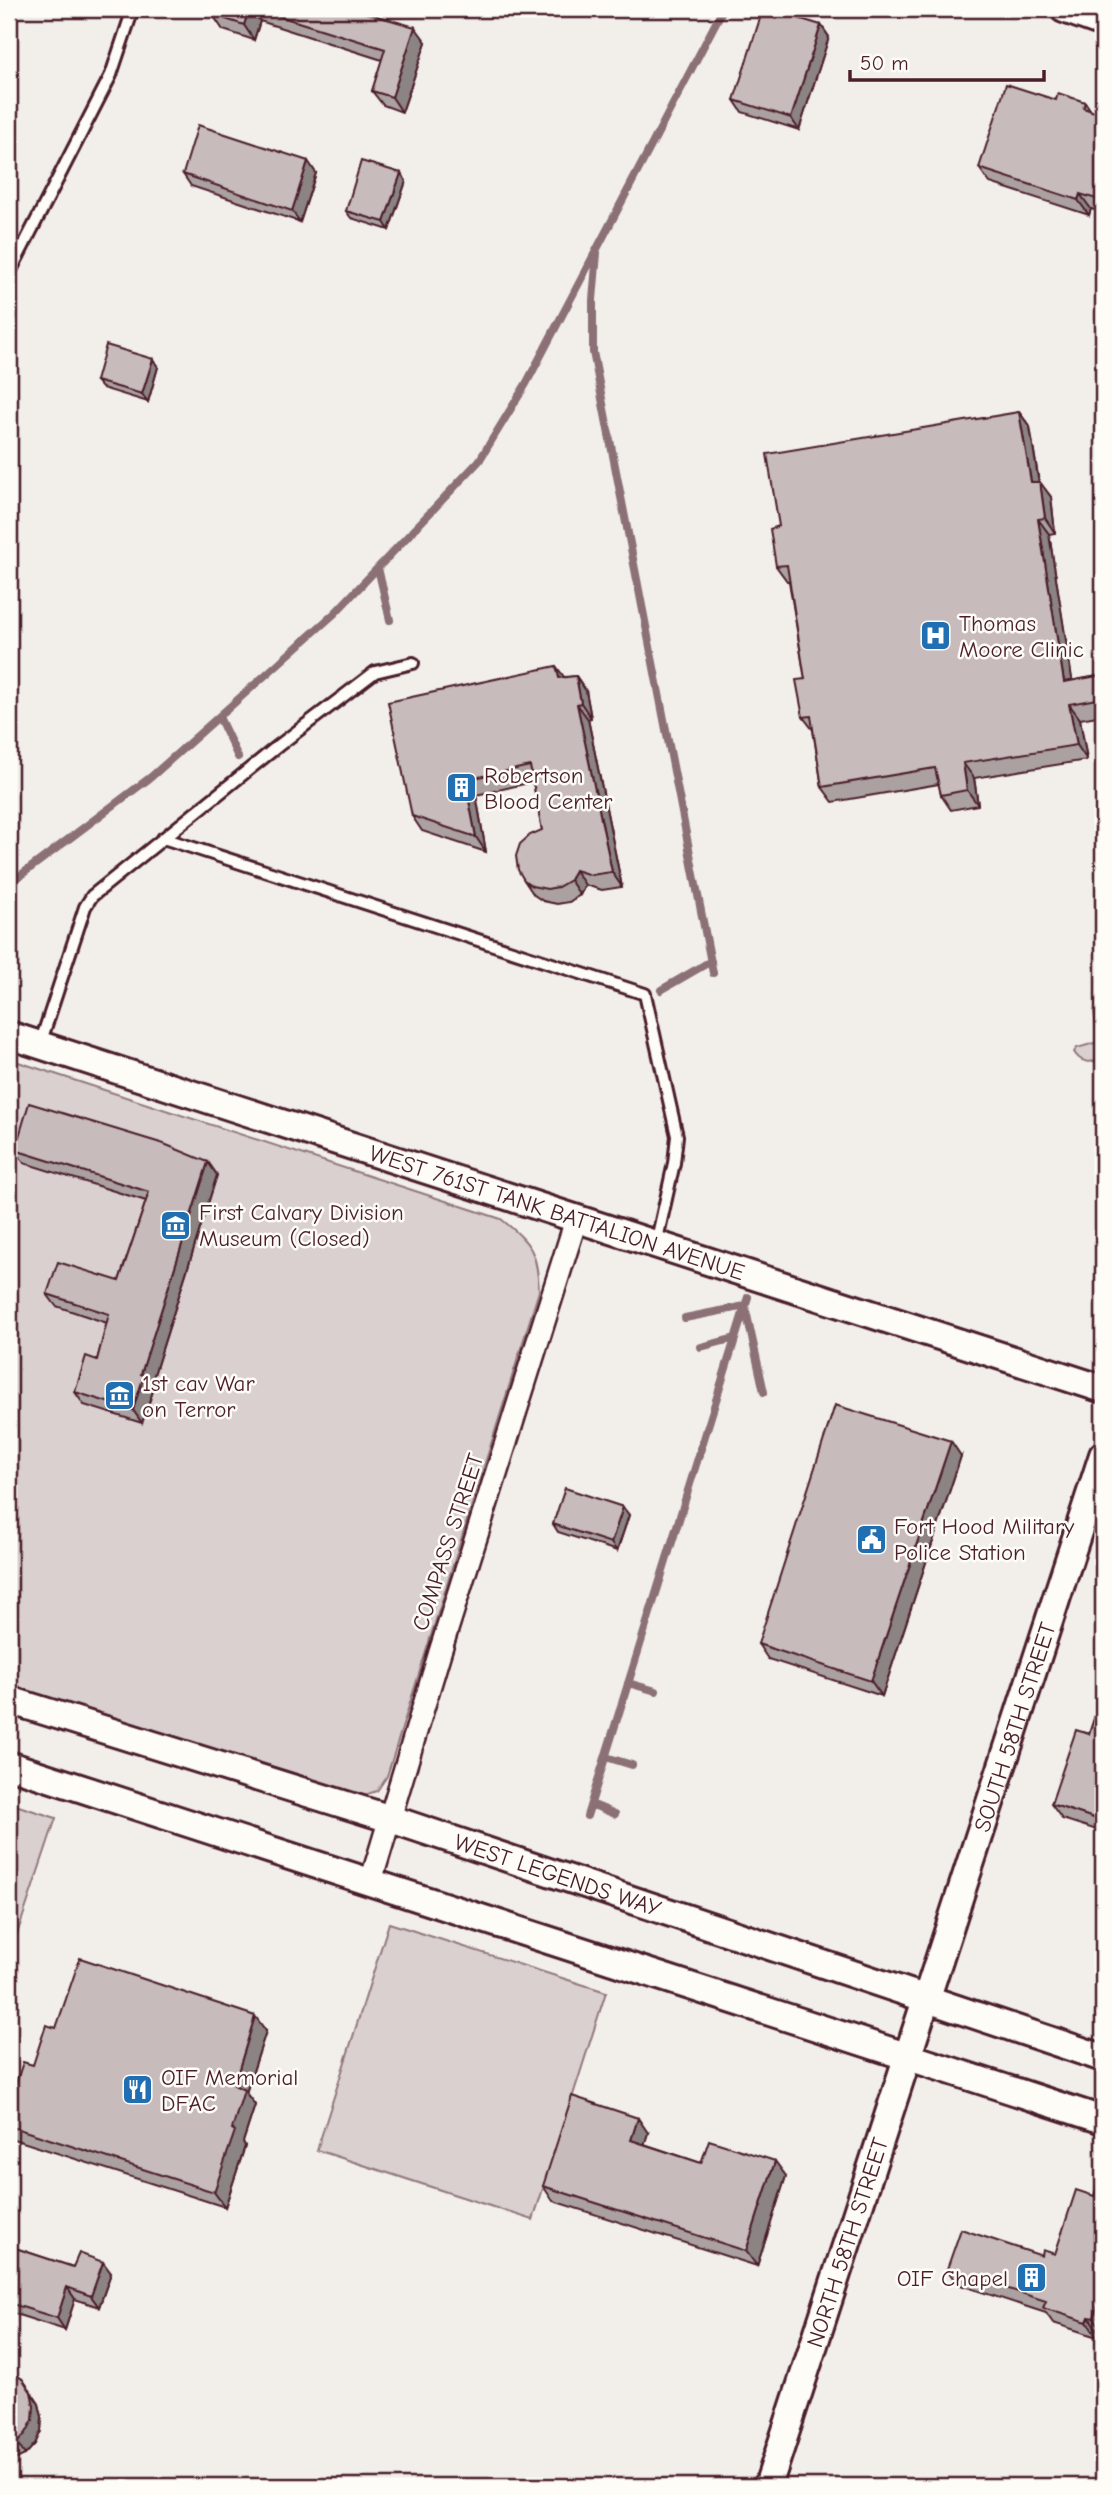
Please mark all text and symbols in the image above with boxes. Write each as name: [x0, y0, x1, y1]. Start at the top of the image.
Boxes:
scale bar: [850, 38, 1044, 82]
text: 50 m: [860, 51, 909, 75]
place label: Thomas Moore Clinic: [959, 610, 1084, 663]
hospital icon: Thomas Moore Clinic: [919, 619, 953, 653]
place label: Robertson Blood Center: [484, 762, 613, 815]
building icon: Robertson Blood Center: [444, 771, 478, 805]
street label: WEST 761ST TANK BATTALION AVENUE: [366, 1139, 748, 1286]
place label: First Calvary Division Museum (Closed): [199, 1199, 404, 1252]
museum icon: First Calvary Division Museum (Closed): [159, 1208, 193, 1242]
place label: 1st cav War on Terror: [142, 1370, 255, 1423]
museum icon: 1st cav War on Terror: [102, 1379, 136, 1413]
street label: COMPASS STREET: [407, 1450, 489, 1634]
place label: Fort Hood Military Police Station: [894, 1513, 1075, 1566]
public building icon: Fort Hood Military Police Station: [854, 1522, 888, 1556]
street label: SOUTH 58TH STREET: [968, 1619, 1061, 1835]
street label: WEST LEGENDS WAY: [451, 1828, 665, 1922]
place label: OIF Memorial DFAC: [161, 2064, 298, 2117]
restaurant icon: OIF Memorial DFAC: [121, 2073, 155, 2107]
street label: NORTH 58TH STREET: [800, 2134, 894, 2351]
building icon: OIF Chapel: [1014, 2261, 1048, 2295]
place label: OIF Chapel: [897, 2265, 1008, 2292]

